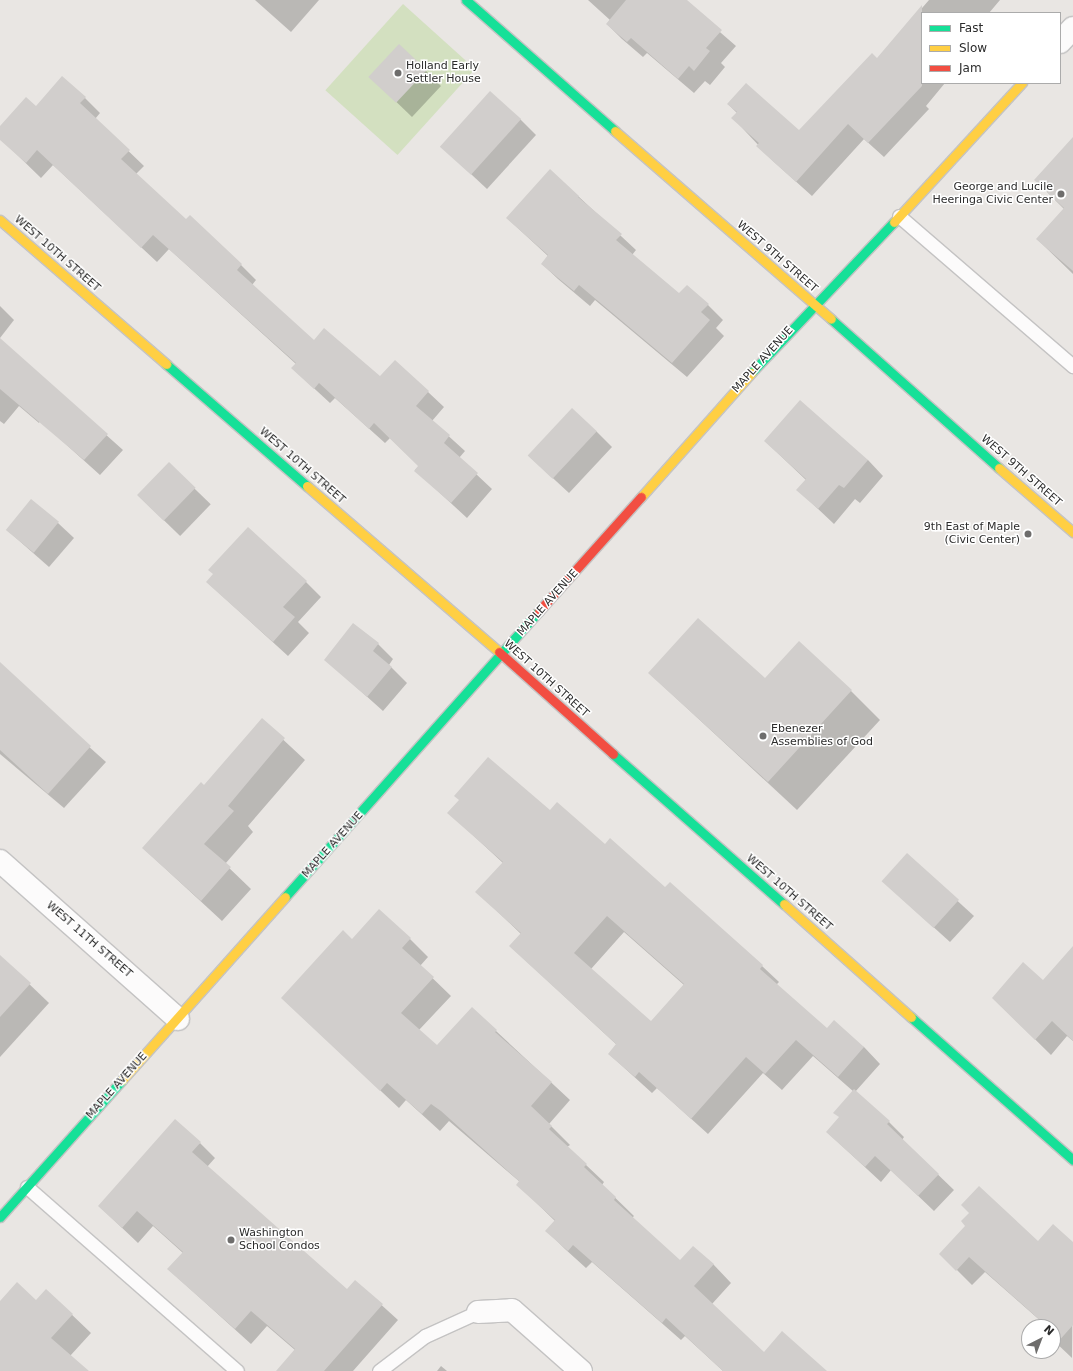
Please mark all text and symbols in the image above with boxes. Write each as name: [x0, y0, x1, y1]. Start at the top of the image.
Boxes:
legend: [921, 12, 1061, 84]
text: Fast: [959, 21, 983, 35]
text: Slow: [959, 41, 987, 55]
place label: Holland Early Settler House: [406, 60, 481, 86]
text: Jam: [959, 61, 982, 75]
marker: Holland Early Settler House: [393, 68, 403, 78]
place label: George and Lucile Heeringa Civic Center: [933, 181, 1053, 207]
marker: George and Lucile Heeringa Civic Center: [1056, 189, 1066, 199]
street label: WEST 10TH STREET: [11, 213, 103, 295]
street label: WEST 9TH STREET: [734, 218, 820, 296]
street label: MAPLE AVENUE: [730, 324, 796, 396]
street label: WEST 10TH STREET: [256, 425, 348, 507]
street label: WEST 9TH STREET: [978, 432, 1064, 510]
place label: 9th East of Maple (Civic Center): [924, 521, 1020, 547]
marker: 9th East of Maple (Civic Center): [1023, 529, 1033, 539]
street label: MAPLE AVENUE: [515, 567, 581, 639]
street label: WEST 10TH STREET: [501, 637, 591, 721]
place label: Ebenezer Assemblies of God: [771, 723, 873, 749]
marker: Ebenezer Assemblies of God: [758, 731, 768, 741]
street label: MAPLE AVENUE: [300, 809, 366, 881]
street label: WEST 10TH STREET: [743, 852, 835, 934]
street label: WEST 11TH STREET: [43, 899, 135, 981]
street label: MAPLE AVENUE: [84, 1050, 150, 1122]
place label: Washington School Condos: [239, 1227, 320, 1253]
marker: Washington School Condos: [226, 1235, 236, 1245]
north arrow: [1021, 1319, 1061, 1359]
text: N: [1041, 1323, 1056, 1338]

